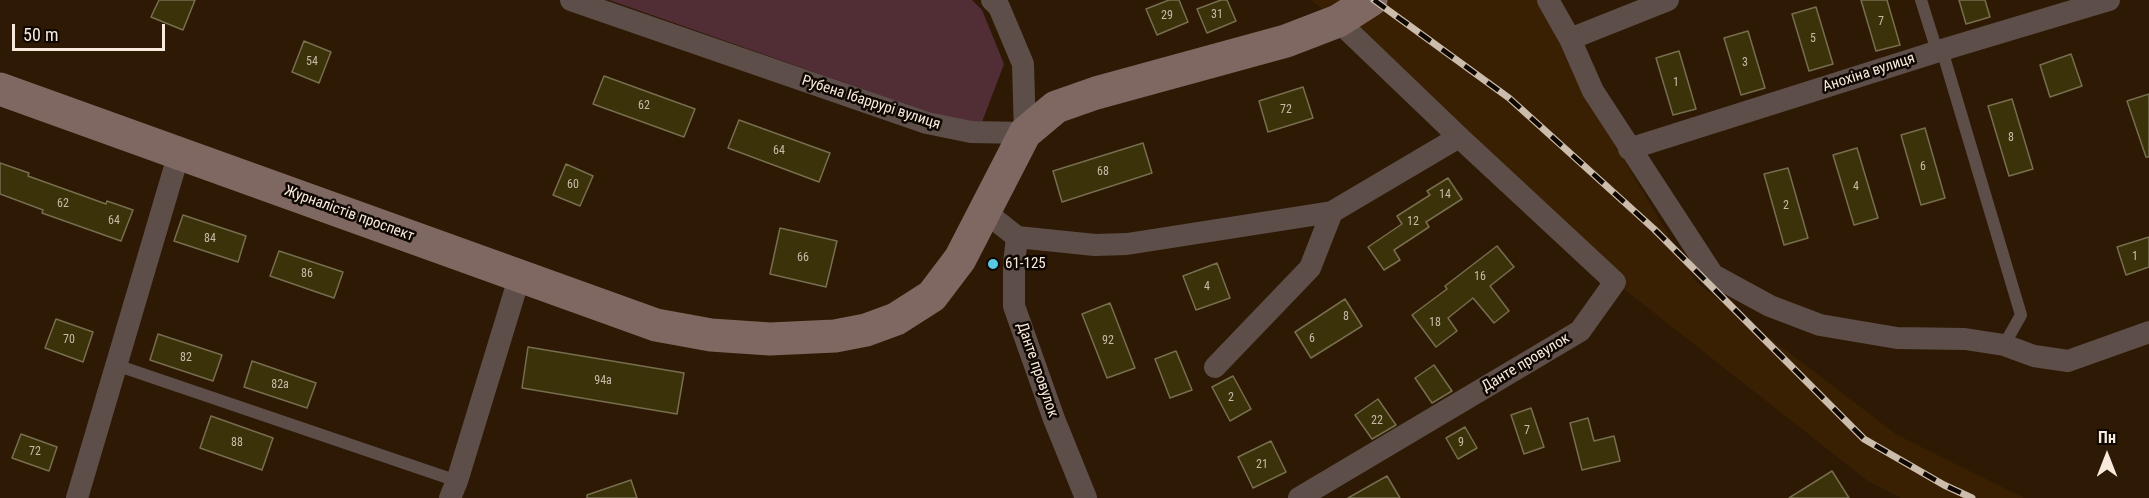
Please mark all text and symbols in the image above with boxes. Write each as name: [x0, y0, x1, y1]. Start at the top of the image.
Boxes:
house number: 31: [1211, 8, 1223, 22]
house number: 29: [1161, 9, 1173, 23]
scale bar: [15, 12, 168, 50]
house number: 7: [1878, 15, 1884, 29]
text: 50 m: [23, 24, 58, 45]
house number: 5: [1810, 32, 1816, 46]
street label: Анохіна вулиця: [1821, 50, 1917, 96]
house number: 54: [306, 55, 318, 69]
house number: 3: [1742, 56, 1748, 70]
street label: Рубена Ібаррурі вулиця: [799, 72, 943, 134]
house number: 1: [1673, 76, 1679, 90]
house number: 62: [638, 99, 650, 113]
house number: 72: [1280, 103, 1292, 117]
house number: 8: [2008, 131, 2014, 145]
house number: 64: [773, 144, 785, 158]
house number: 6: [1920, 160, 1926, 174]
house number: 68: [1097, 165, 1109, 179]
house number: 60: [567, 178, 579, 192]
house number: 4: [1853, 180, 1859, 194]
street label: Журналістів проспект: [282, 182, 416, 246]
house number: 14: [1439, 188, 1451, 202]
house number: 62: [57, 197, 69, 211]
house number: 2: [1783, 199, 1789, 213]
house number: 64: [108, 214, 120, 228]
house number: 12: [1407, 215, 1419, 229]
house number: 84: [204, 232, 216, 246]
house number: 1: [2132, 250, 2138, 264]
house number: 66: [797, 251, 809, 265]
place label: 61-125: [1005, 255, 1046, 273]
marker: 61-125: [986, 257, 1000, 271]
house number: 86: [301, 267, 313, 281]
house number: 16: [1474, 270, 1486, 284]
house number: 4: [1204, 280, 1210, 294]
house number: 8: [1343, 310, 1349, 324]
house number: 18: [1429, 316, 1441, 330]
street label: Данте провулок: [1012, 320, 1062, 420]
street label: Данте провулок: [1479, 330, 1573, 396]
house number: 6: [1309, 332, 1315, 346]
house number: 70: [63, 333, 75, 347]
house number: 92: [1102, 334, 1114, 348]
house number: 82: [180, 351, 192, 365]
house number: 94а: [594, 374, 612, 388]
house number: 82а: [271, 378, 289, 392]
house number: 2: [1228, 391, 1234, 405]
house number: 22: [1371, 414, 1383, 428]
house number: 7: [1524, 424, 1530, 438]
north arrow: [2077, 426, 2137, 486]
text: Пн: [2098, 428, 2116, 447]
house number: 88: [231, 436, 243, 450]
house number: 9: [1458, 436, 1464, 450]
house number: 72: [29, 445, 41, 459]
house number: 21: [1256, 458, 1268, 472]

